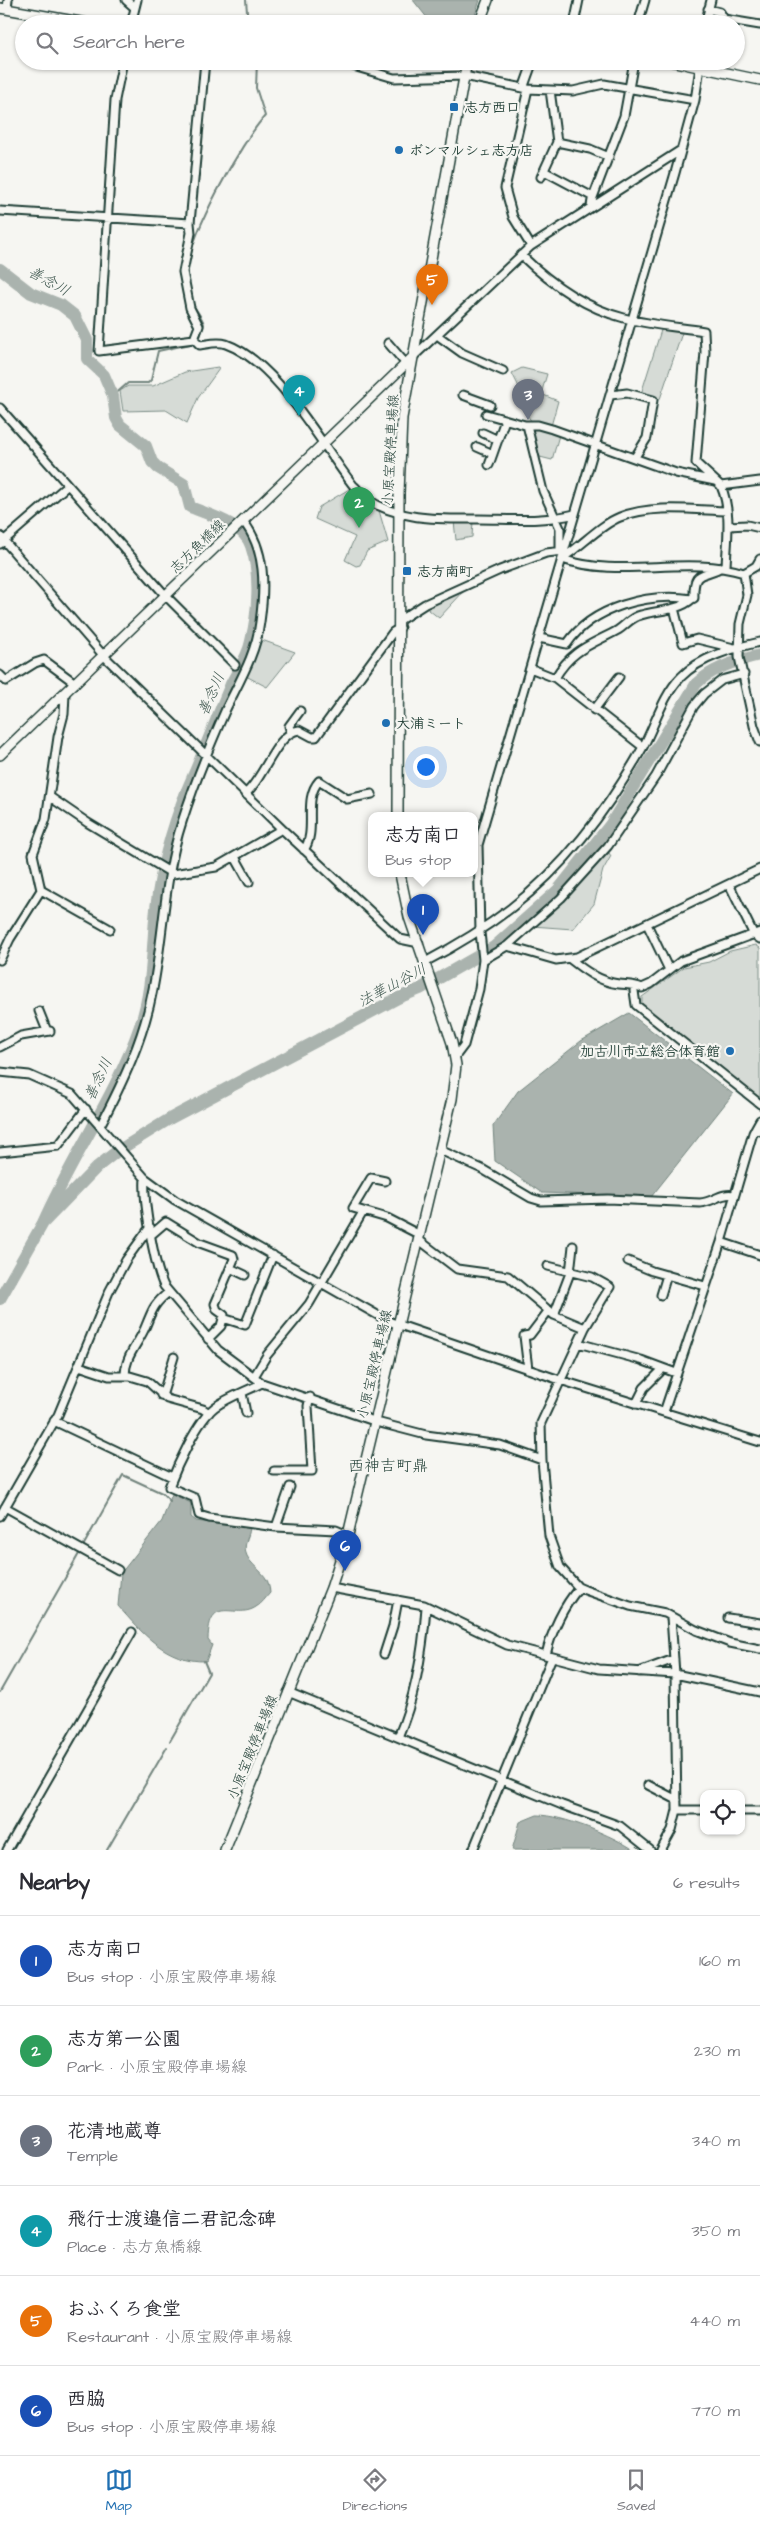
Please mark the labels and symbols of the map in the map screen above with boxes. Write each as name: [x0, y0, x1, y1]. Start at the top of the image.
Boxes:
place label: 志方西口: [464, 98, 520, 118]
marker: 志方西口: [448, 101, 460, 113]
place label: ボンマルシェ志方店: [409, 141, 534, 161]
marker: ボンマルシェ志方店: [393, 144, 405, 156]
water label: 善念川: [24, 261, 74, 302]
pin: 5: [416, 264, 448, 305]
pin: 4: [283, 375, 315, 416]
pin: 3: [512, 379, 544, 420]
street label: 小原宝殿停車場線: [378, 394, 404, 506]
pin: 2: [343, 487, 375, 528]
street label: 志方魚橋線: [166, 515, 230, 578]
place label: 志方南町: [417, 562, 473, 582]
marker: 志方南町: [401, 565, 413, 577]
water label: 善念川: [193, 669, 230, 719]
place label: 大浦ミート: [396, 714, 466, 734]
marker: 大浦ミート: [380, 717, 392, 729]
your location: [413, 754, 439, 780]
pin: 1: [407, 894, 439, 935]
water label: 法華山谷川: [354, 959, 430, 1012]
place label: 加古川市立総合体育館: [580, 1042, 720, 1062]
marker: 加古川市立総合体育館: [724, 1045, 736, 1057]
water label: 善念川: [79, 1054, 117, 1104]
street label: 小原宝殿停車場線: [353, 1307, 397, 1421]
district label: 西神吉町鼎: [348, 1455, 428, 1477]
pin: 6: [329, 1530, 361, 1571]
street label: 小原宝殿停車場線: [223, 1692, 283, 1803]

